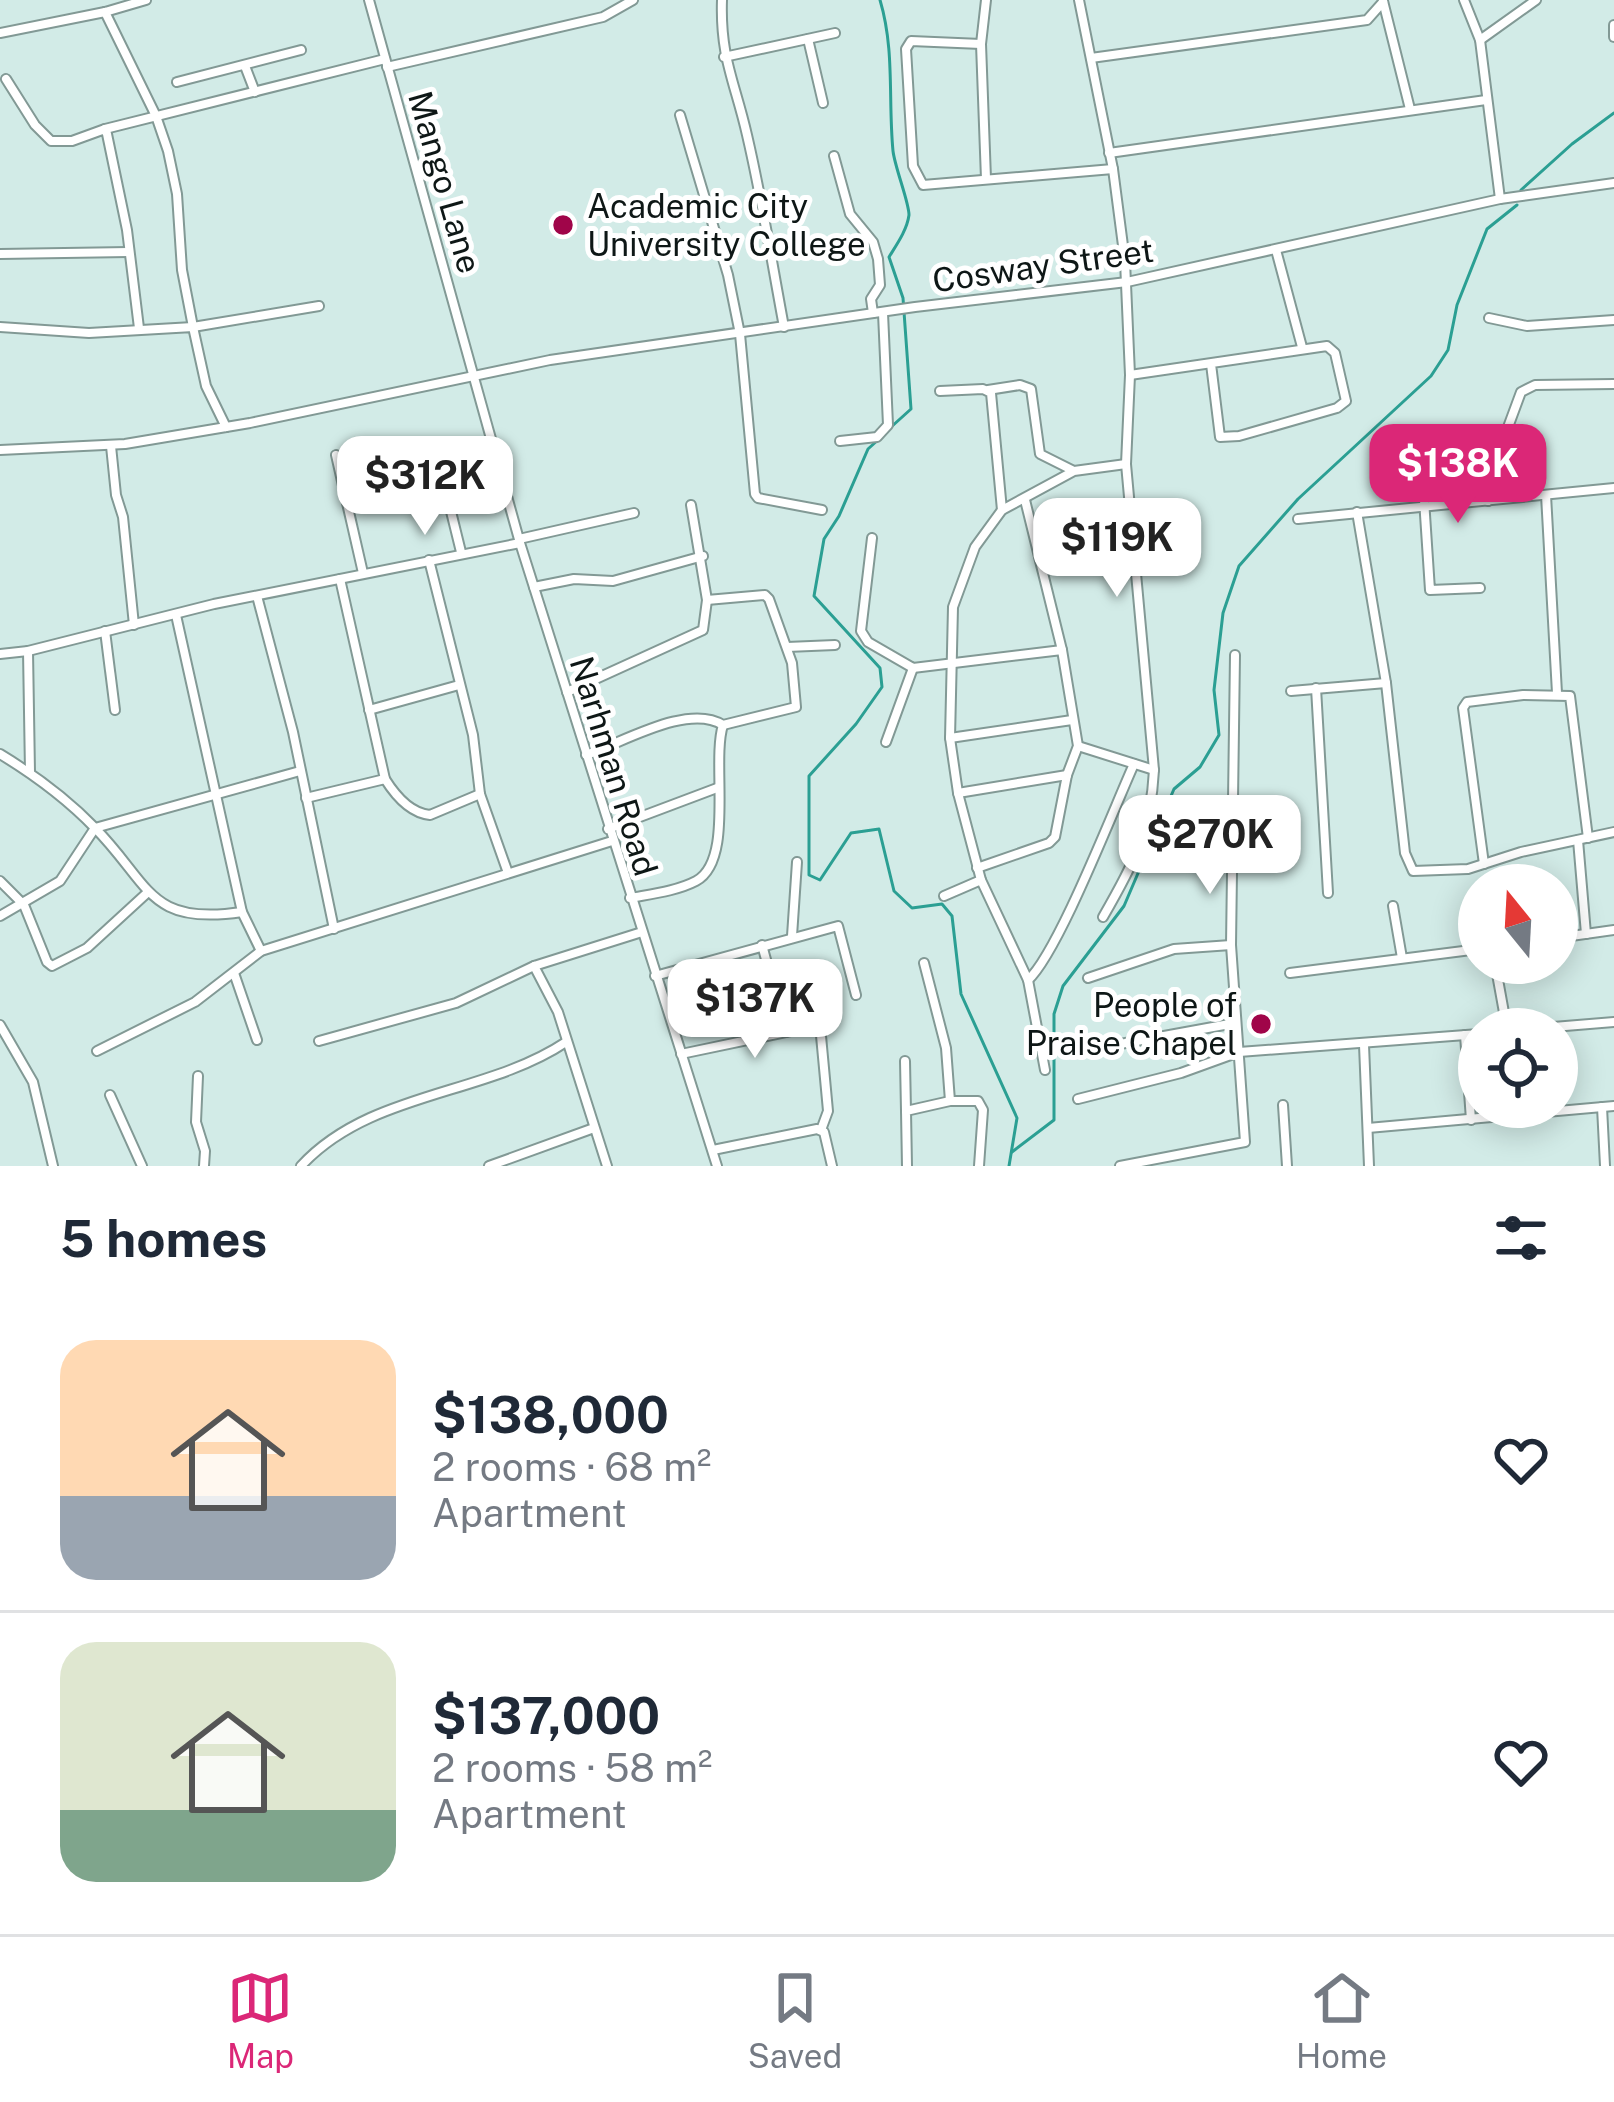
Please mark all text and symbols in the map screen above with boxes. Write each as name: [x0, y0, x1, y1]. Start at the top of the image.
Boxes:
street label: Mango Lane: [401, 87, 489, 277]
place label: Academic City University College: [587, 187, 866, 263]
marker: Academic City University College: [550, 212, 576, 238]
street label: Cosway Street: [930, 231, 1156, 299]
pin: $138K: [1374, 424, 1542, 526]
pin: $312K: [341, 436, 509, 538]
text: $138K: [1396, 440, 1520, 486]
text: $312K: [364, 452, 486, 498]
pin: $119K: [1033, 498, 1201, 600]
text: $119K: [1060, 514, 1174, 560]
street label: Narhman Road: [563, 652, 665, 880]
pin: $270K: [1126, 795, 1294, 897]
text: $270K: [1146, 811, 1274, 857]
north arrow: [1458, 864, 1578, 984]
map controls: [1458, 864, 1578, 1128]
pin: $137K: [671, 959, 839, 1061]
text: $137K: [695, 975, 815, 1021]
place label: People of Praise Chapel: [1026, 986, 1237, 1062]
button: locate: [1458, 1008, 1578, 1128]
marker: People of Praise Chapel: [1248, 1011, 1274, 1037]
icon: filters: [1488, 1205, 1554, 1271]
text: 5 homes: [60, 1209, 267, 1268]
text: $138,000: [432, 1385, 669, 1444]
icon: home: [156, 1388, 300, 1532]
icon: heart: [1488, 1427, 1554, 1493]
text: 2 rooms · 68 m²: [432, 1444, 711, 1490]
text: Apartment: [432, 1490, 627, 1536]
text: $137,000: [432, 1686, 660, 1745]
icon: home: [156, 1690, 300, 1834]
icon: heart: [1488, 1729, 1554, 1795]
text: 2 rooms · 58 m²: [432, 1745, 712, 1791]
text: Apartment: [432, 1791, 627, 1837]
tab: Map: [227, 1965, 294, 2075]
tab: Saved: [748, 1965, 842, 2075]
tab: Home: [1296, 1965, 1387, 2075]

